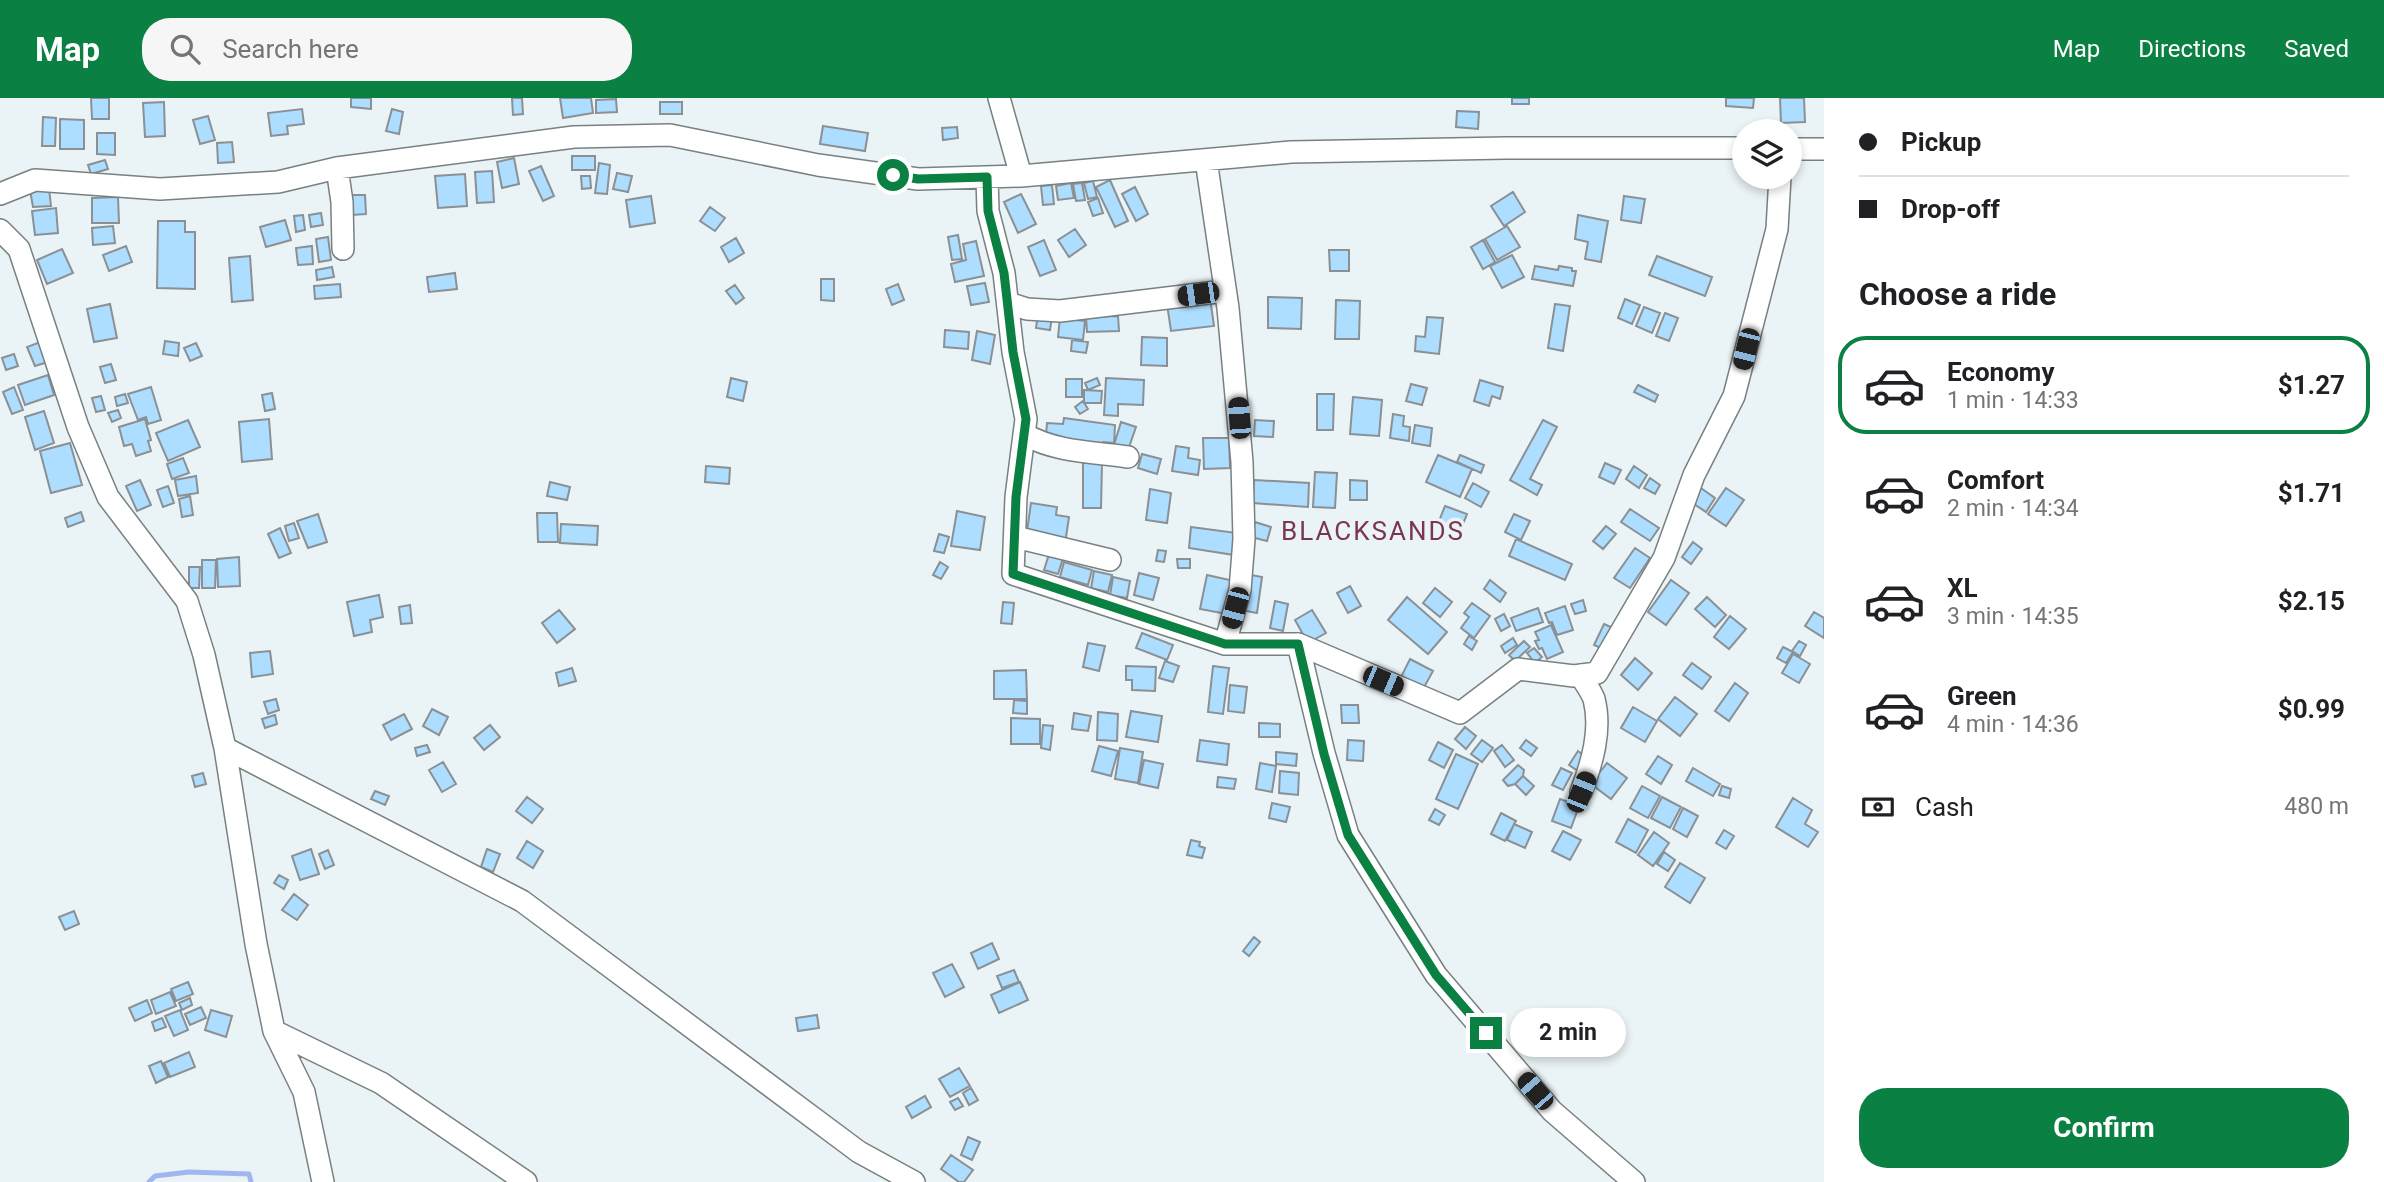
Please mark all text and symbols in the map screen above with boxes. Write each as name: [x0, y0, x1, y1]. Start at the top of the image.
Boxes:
search box: [142, 18, 632, 81]
text: Map: [35, 30, 100, 69]
icon: search: [166, 30, 204, 68]
text: Search here: [222, 34, 359, 64]
text: Map: [2053, 35, 2100, 63]
text: Directions: [2138, 35, 2246, 63]
text: Saved: [2284, 35, 2349, 63]
map controls: [1732, 119, 1802, 189]
button: layers: [1732, 119, 1802, 189]
text: Pickup: [1901, 127, 1981, 157]
route start: [877, 159, 909, 191]
text: Drop-off: [1901, 194, 2000, 224]
text: Choose a ride: [1859, 275, 2056, 313]
car: [1176, 281, 1221, 307]
car: [1731, 326, 1762, 372]
icon: car: [1863, 354, 1926, 417]
text: Economy: [1947, 357, 2054, 387]
text: $1.27: [2278, 370, 2345, 400]
text: 1 min · 14:33: [1947, 387, 2079, 414]
car: [1228, 396, 1251, 440]
icon: car: [1863, 462, 1926, 525]
text: Comfort: [1947, 465, 2044, 495]
text: $1.71: [2278, 478, 2345, 508]
text: 2 min · 14:34: [1947, 495, 2079, 522]
district label: BLACKSANDS: [1281, 516, 1465, 546]
icon: car: [1863, 570, 1926, 633]
text: XL: [1947, 573, 1978, 603]
car: [1220, 585, 1251, 631]
text: $2.15: [2278, 586, 2345, 616]
text: 3 min · 14:35: [1947, 603, 2079, 630]
car: [1360, 663, 1407, 699]
icon: car: [1863, 678, 1926, 741]
text: Green: [1947, 681, 2017, 711]
text: $0.99: [2278, 694, 2345, 724]
text: 4 min · 14:36: [1947, 711, 2079, 738]
car: [1564, 769, 1599, 815]
icon: cash: [1859, 788, 1897, 826]
text: Cash: [1915, 792, 1974, 822]
text: 480 m: [2284, 793, 2349, 820]
callout: 2 min: [1510, 1009, 1626, 1058]
route end: [1470, 1017, 1502, 1049]
text: 2 min: [1539, 1019, 1597, 1046]
car: [1514, 1068, 1557, 1114]
button: Confirm: [1859, 1088, 2349, 1168]

